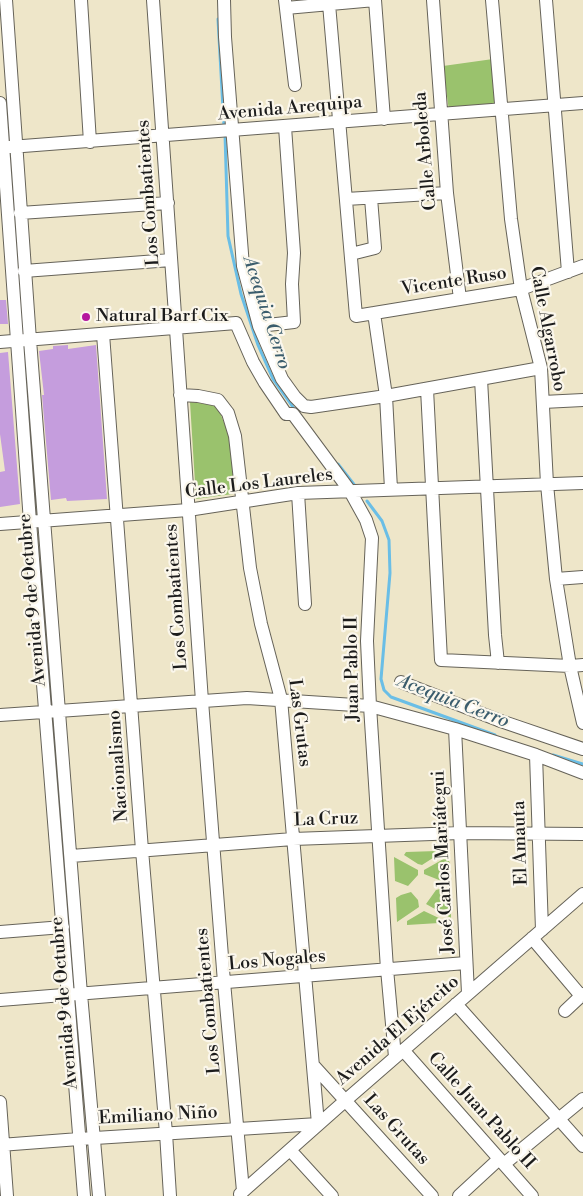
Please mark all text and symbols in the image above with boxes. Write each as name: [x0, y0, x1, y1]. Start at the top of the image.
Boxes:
street label: Calle Arboleda: [410, 91, 442, 211]
street label: Avenida Arequipa: [217, 92, 363, 126]
street label: Los Combatientes: [133, 119, 165, 267]
water label: Acequia Cerro: [237, 254, 295, 372]
street label: Vicente Ruso: [400, 263, 508, 301]
street label: Calle Algarrobo: [524, 264, 570, 394]
place label: Natural Barf Cix: [96, 306, 228, 328]
marker: Natural Barf Cix: [80, 311, 92, 323]
street label: Calle Los Laureles: [184, 464, 334, 504]
street label: Avenida 9 de Octubre: [15, 513, 51, 687]
street label: Los Combatientes: [161, 523, 193, 671]
street label: Juan Pablo II: [341, 616, 365, 722]
water label: Acequia Cerro: [394, 670, 512, 734]
street label: Las Grutas: [283, 678, 315, 768]
street label: Nacionalismo: [104, 709, 134, 823]
street label: José Carlos Mariátegui: [428, 770, 460, 954]
street label: El Amauta: [509, 800, 533, 886]
street label: La Cruz: [294, 808, 358, 832]
street label: Avenida 9 de Octubre: [47, 916, 83, 1090]
street label: Los Combatientes: [192, 927, 226, 1075]
street label: Los Nogales: [227, 946, 327, 976]
street label: Avenida El Ejército: [332, 971, 464, 1091]
street label: Calle Juan Pablo II: [423, 1048, 539, 1174]
street label: Las Grutas: [359, 1090, 433, 1170]
street label: Emiliano Niño: [98, 1102, 218, 1130]

